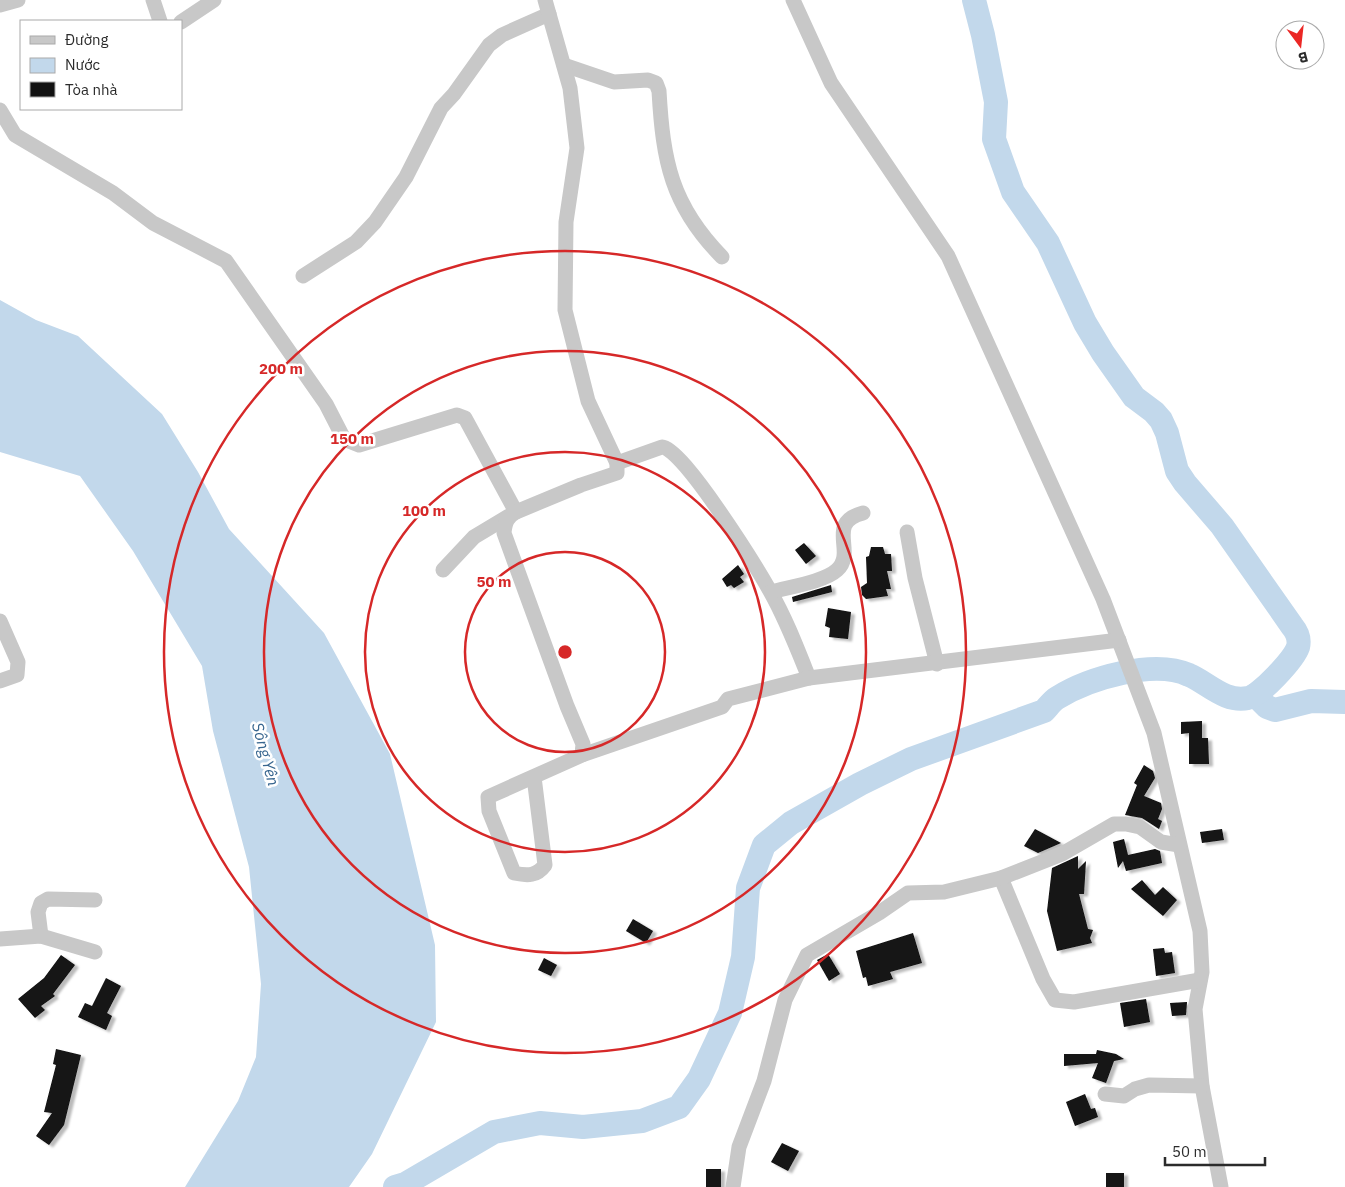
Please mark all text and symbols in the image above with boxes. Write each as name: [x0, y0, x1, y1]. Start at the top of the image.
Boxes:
legend: [20, 20, 182, 110]
north arrow: [1275, 20, 1325, 70]
text: Đường: [65, 30, 109, 49]
text: B: [1297, 48, 1310, 67]
text: Nước: [65, 55, 101, 74]
text: Tòa nhà: [65, 80, 118, 99]
text: 200 m: [259, 359, 303, 378]
text: 150 m: [330, 429, 374, 448]
text: 100 m: [402, 501, 446, 520]
text: 50 m: [477, 572, 511, 591]
centre of rings: [556, 643, 574, 661]
water label: Sông Yên: [248, 720, 284, 788]
scale bar: [1165, 1134, 1265, 1166]
text: 50 m: [1172, 1142, 1207, 1161]

